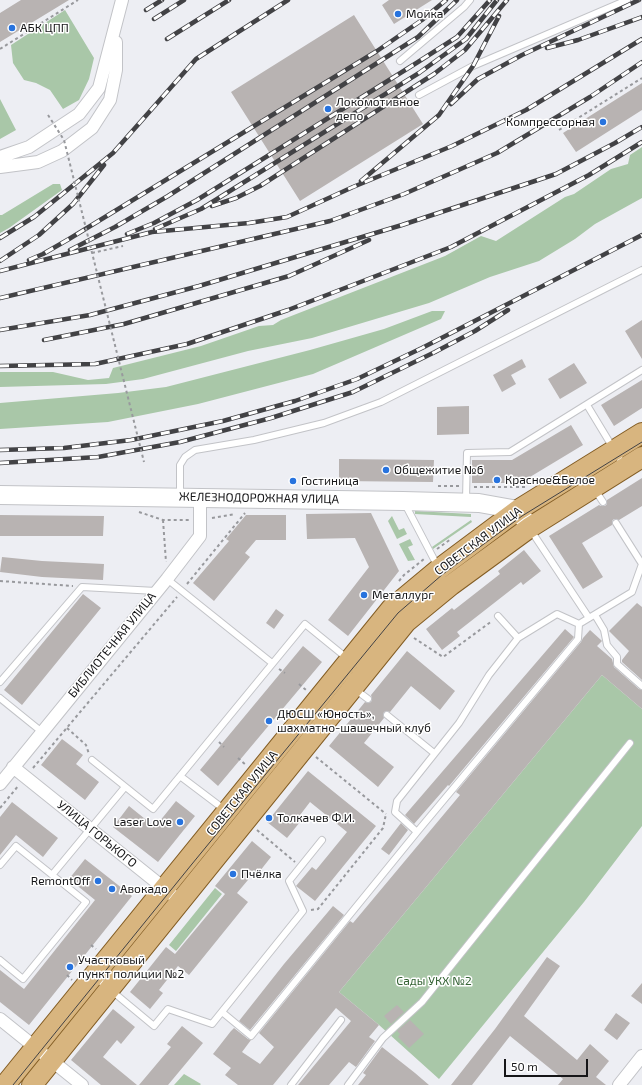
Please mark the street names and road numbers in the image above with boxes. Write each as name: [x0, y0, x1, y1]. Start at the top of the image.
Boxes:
street label: ЖЕЛЕЗНОДОРОЖНАЯ УЛИЦА: [179, 489, 339, 507]
street label: СОВЕТСКАЯ УЛИЦА: [432, 504, 524, 578]
street label: БИБЛИОТЕЧНАЯ УЛИЦА: [65, 589, 159, 701]
street label: СОВЕТСКАЯ УЛИЦА: [203, 748, 281, 838]
street label: УЛИЦА ГОРЬКОГО: [54, 798, 140, 870]

